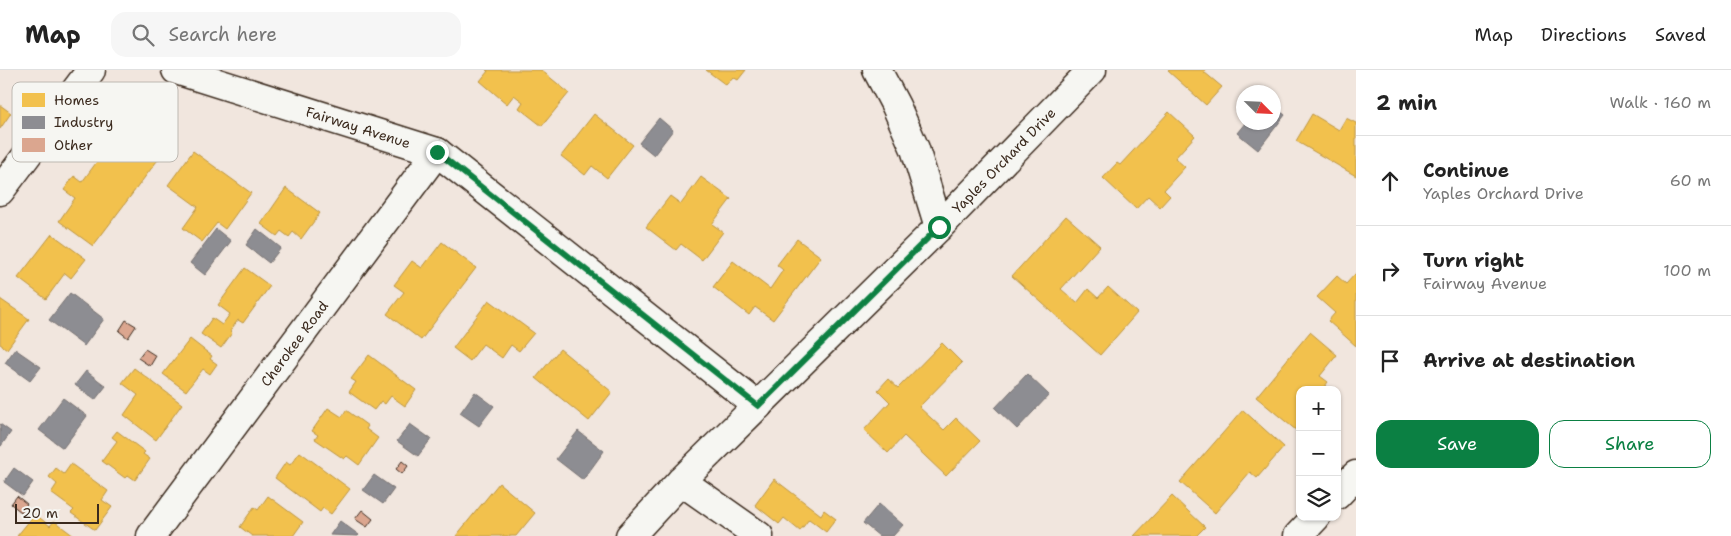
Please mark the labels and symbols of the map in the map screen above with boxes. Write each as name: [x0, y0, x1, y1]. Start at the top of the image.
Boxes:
legend: [12, 82, 178, 162]
north arrow: [1236, 85, 1281, 130]
text: Homes: [54, 91, 99, 109]
street label: Fairway Avenue: [304, 102, 413, 152]
street label: Yaples Orchard Drive: [948, 104, 1060, 217]
text: Industry: [54, 113, 113, 131]
text: Other: [54, 136, 93, 154]
route end: [426, 141, 449, 164]
route start: [928, 216, 951, 239]
street label: Cherokee Road: [257, 297, 332, 390]
scale bar: [15, 501, 99, 524]

